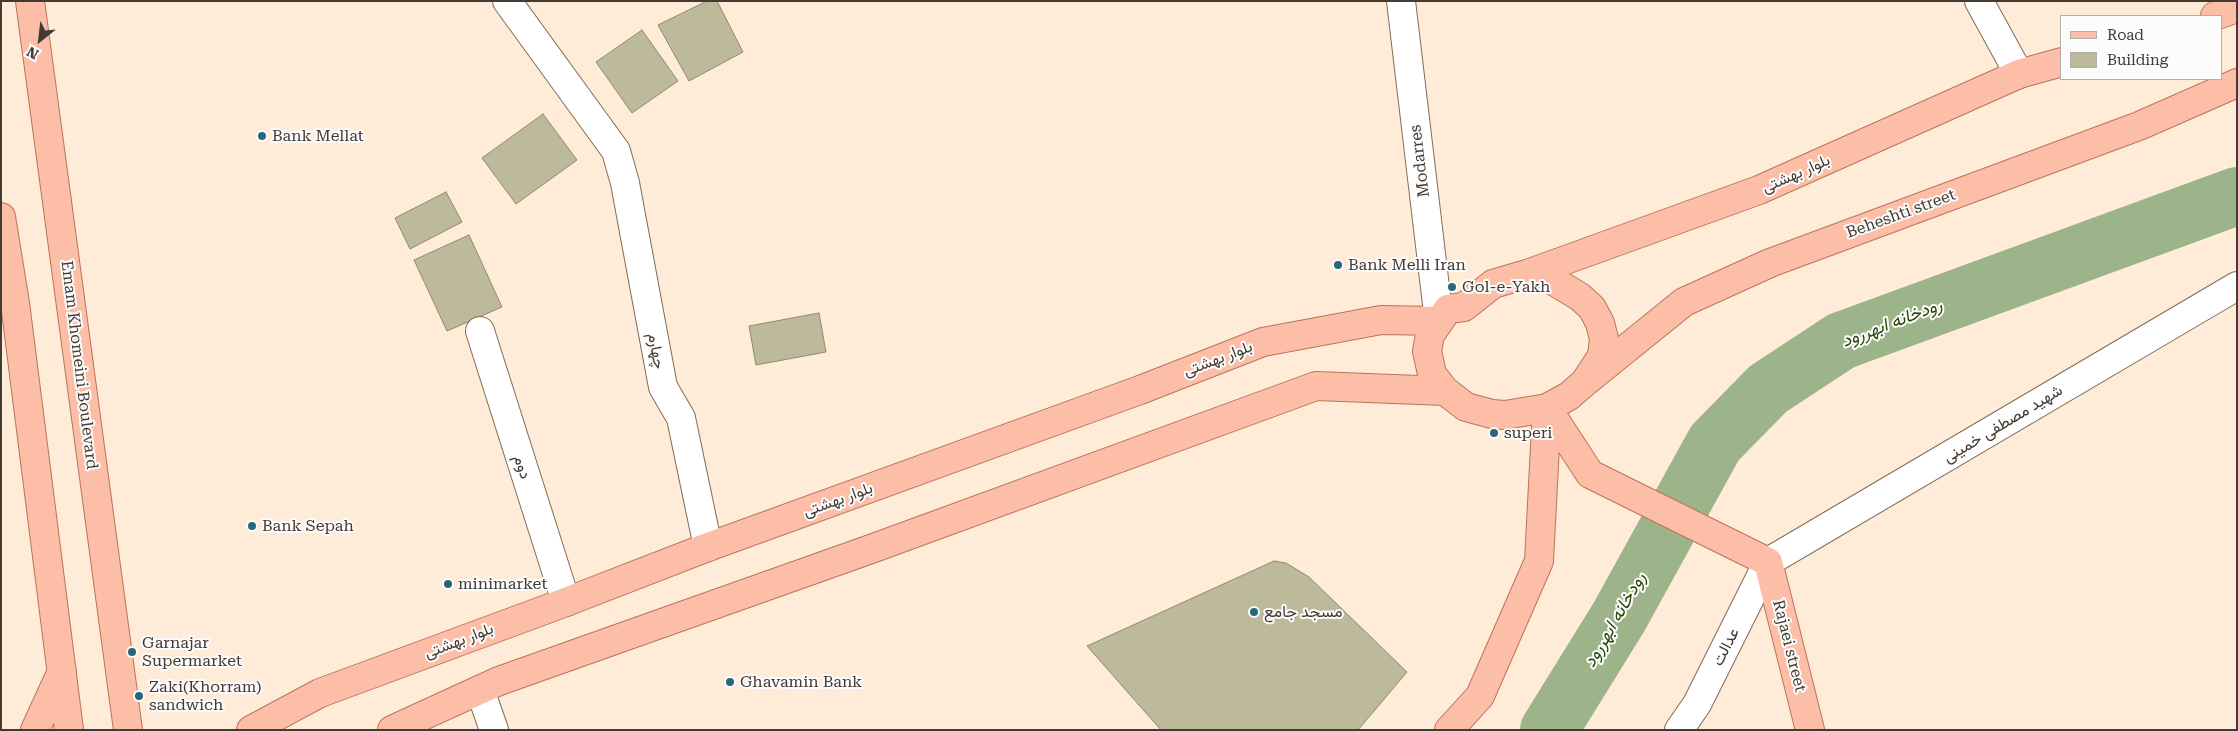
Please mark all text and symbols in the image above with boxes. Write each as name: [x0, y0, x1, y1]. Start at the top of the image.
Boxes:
north arrow: [15, 15, 65, 65]
legend: [2060, 15, 2223, 80]
text: Road: [2107, 26, 2144, 44]
text: N: [24, 44, 41, 63]
text: Building: [2107, 51, 2168, 69]
street label: Modarres: [1406, 123, 1434, 199]
place label: Bank Mellat: [272, 126, 364, 146]
marker: Bank Mellat: [256, 130, 268, 142]
street label: بلوار بهشتی: [1759, 150, 1833, 198]
street label: Beheshti street: [1844, 185, 1958, 243]
place label: Bank Melli Iran: [1348, 255, 1466, 275]
street label: Emam Khomeini Boulevard: [57, 259, 101, 471]
marker: Bank Melli Iran: [1332, 259, 1344, 271]
place label: Gol-e-Yakh: [1462, 277, 1550, 297]
marker: Gol-e-Yakh: [1446, 281, 1458, 293]
water label: رودخانه ابهررود: [1839, 294, 1945, 352]
street label: چهارم: [643, 331, 669, 371]
street label: بلوار بهشتی: [1181, 337, 1255, 381]
street label: شهید مصطفی خمینی: [1940, 381, 2066, 467]
place label: superi: [1504, 423, 1552, 443]
marker: superi: [1488, 427, 1500, 439]
street label: دوم: [509, 452, 535, 482]
street label: بلوار بهشتی: [801, 479, 875, 521]
place label: Bank Sepah: [262, 516, 354, 536]
marker: Bank Sepah: [246, 520, 258, 532]
water label: رودخانه ابهررود: [1579, 569, 1651, 671]
place label: minimarket: [458, 574, 547, 594]
marker: minimarket: [442, 578, 454, 590]
street label: Rajaei street: [1768, 598, 1810, 694]
place label: مسجد جامع: [1264, 602, 1343, 622]
marker: مسجد جامع: [1248, 606, 1260, 618]
street label: بلوار بهشتی: [422, 619, 496, 663]
street label: عدالت: [1708, 625, 1744, 669]
place label: Garnajar Supermarket: [142, 633, 242, 671]
marker: Garnajar Supermarket: [126, 646, 138, 658]
place label: Ghavamin Bank: [740, 672, 862, 692]
marker: Ghavamin Bank: [724, 676, 736, 688]
place label: Zaki(Khorram) sandwich: [149, 677, 261, 715]
marker: Zaki(Khorram) sandwich: [133, 690, 145, 702]

